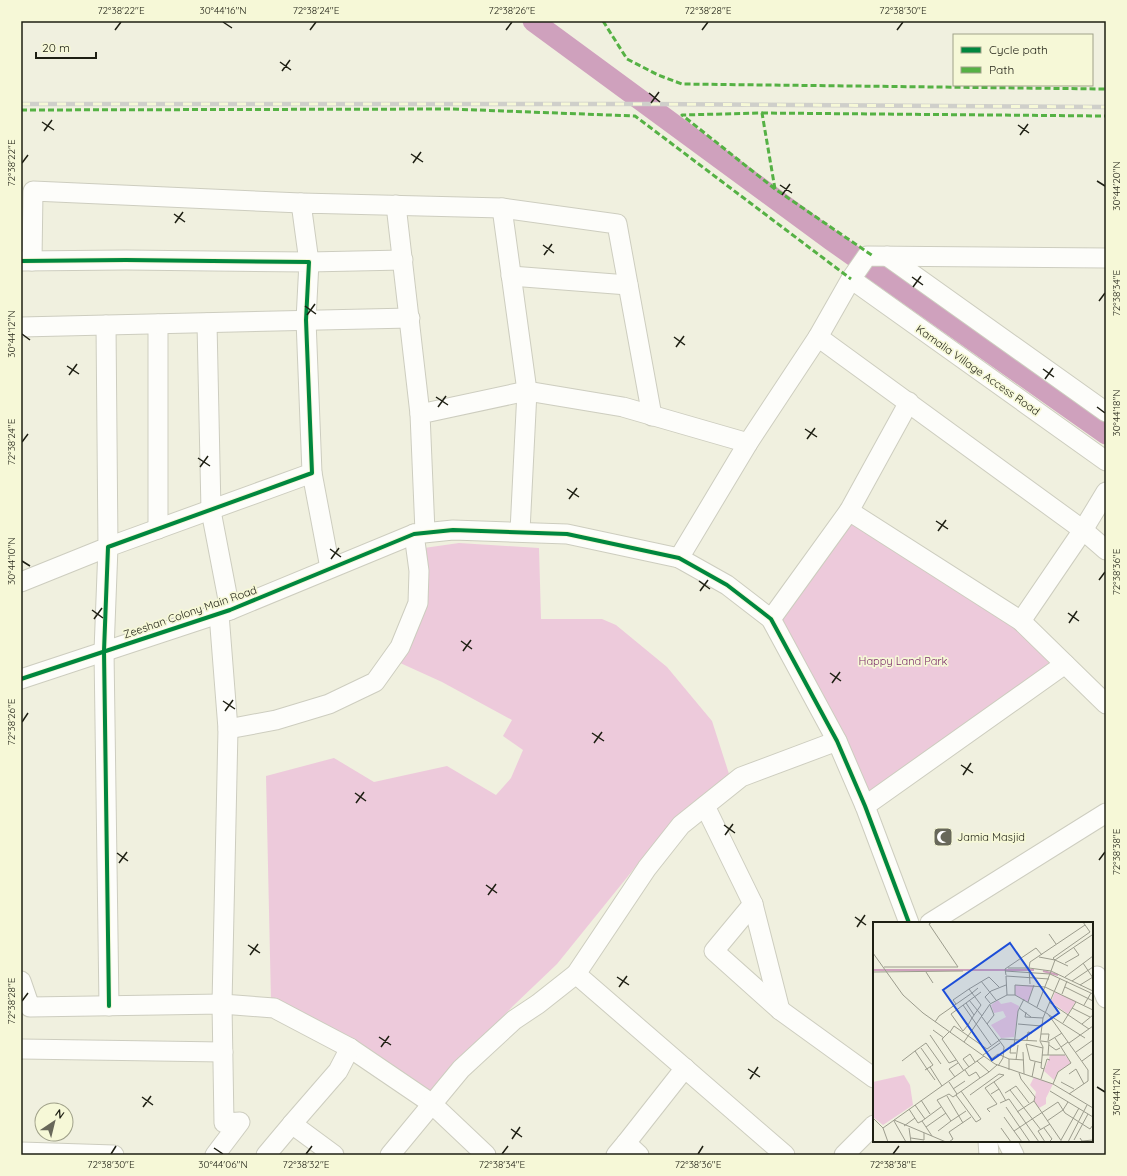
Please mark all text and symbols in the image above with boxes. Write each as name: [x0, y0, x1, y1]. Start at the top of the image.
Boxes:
text: 72°38'22"E: [97, 4, 145, 17]
text: 30°44'16"N: [199, 4, 247, 17]
text: 72°38'24"E: [293, 4, 340, 17]
text: 72°38'26"E: [489, 4, 536, 17]
text: 72°38'28"E: [684, 4, 732, 17]
text: 72°38'30"E: [879, 4, 927, 17]
scale bar: [36, 34, 96, 60]
legend: [953, 34, 1093, 86]
text: 20 m: [42, 40, 70, 55]
text: Cycle path: [989, 42, 1048, 57]
text: Path: [989, 62, 1014, 77]
text: 72°38'22"E: [5, 139, 18, 187]
text: 30°44'20"N: [1110, 161, 1123, 211]
text: 72°38'34"E: [1110, 269, 1123, 316]
text: 30°44'12"N: [5, 310, 18, 358]
street label: Kamalia Village Access Road: [913, 322, 1043, 418]
text: 30°44'18"N: [1110, 389, 1123, 437]
text: 72°38'24"E: [5, 418, 18, 465]
text: 30°44'10"N: [5, 537, 18, 585]
text: 72°38'36"E: [1110, 548, 1123, 595]
street label: Zeeshan Colony Main Road: [121, 583, 259, 641]
park label: Happy Land Park: [858, 654, 948, 668]
text: 72°38'26"E: [5, 698, 18, 746]
mosque icon: Jamia Masjid: [932, 826, 954, 848]
text: 72°38'38"E: [1110, 828, 1123, 875]
place label: Jamia Masjid: [957, 830, 1025, 844]
inset map: [873, 922, 1093, 1142]
text: 72°38'28"E: [5, 977, 18, 1025]
text: 30°44'12"N: [1110, 1068, 1123, 1116]
north arrow: [34, 1102, 74, 1142]
text: N: [52, 1106, 67, 1122]
text: 72°38'30"E: [87, 1158, 135, 1171]
text: 30°44'06"N: [198, 1158, 248, 1171]
text: 72°38'32"E: [283, 1158, 330, 1171]
text: 72°38'34"E: [479, 1158, 526, 1171]
text: 72°38'36"E: [675, 1158, 722, 1171]
text: 72°38'38"E: [870, 1158, 917, 1171]

